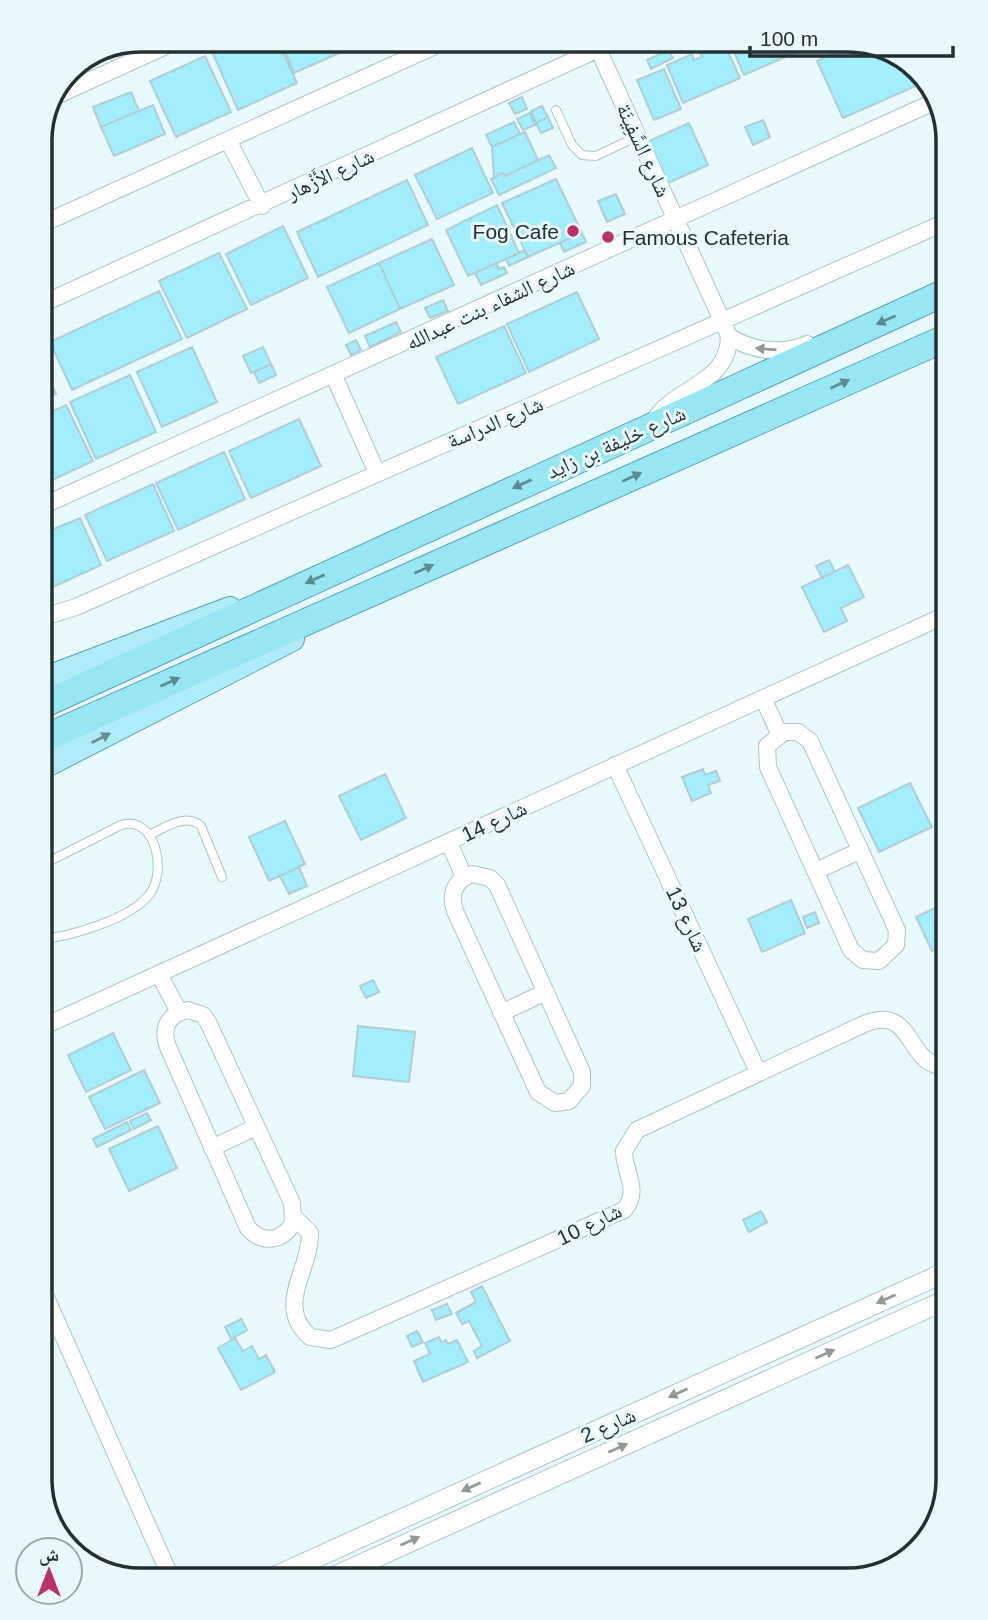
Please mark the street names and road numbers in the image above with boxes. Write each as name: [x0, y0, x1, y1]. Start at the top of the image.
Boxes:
street label: شارع السَّفِينَة: [611, 100, 676, 201]
street label: شارع الأَزْهار: [281, 142, 378, 206]
street label: شارع الشفاء بنت عبدالله: [402, 256, 579, 356]
street label: شارع الدراسة: [444, 392, 547, 454]
street label: شارع خليفة بن زايد: [543, 401, 690, 485]
street label: شارع 14: [458, 796, 531, 848]
street label: شارع 13: [660, 883, 712, 956]
street label: شارع 10: [553, 1199, 626, 1251]
street label: شارع 2: [577, 1403, 640, 1449]

